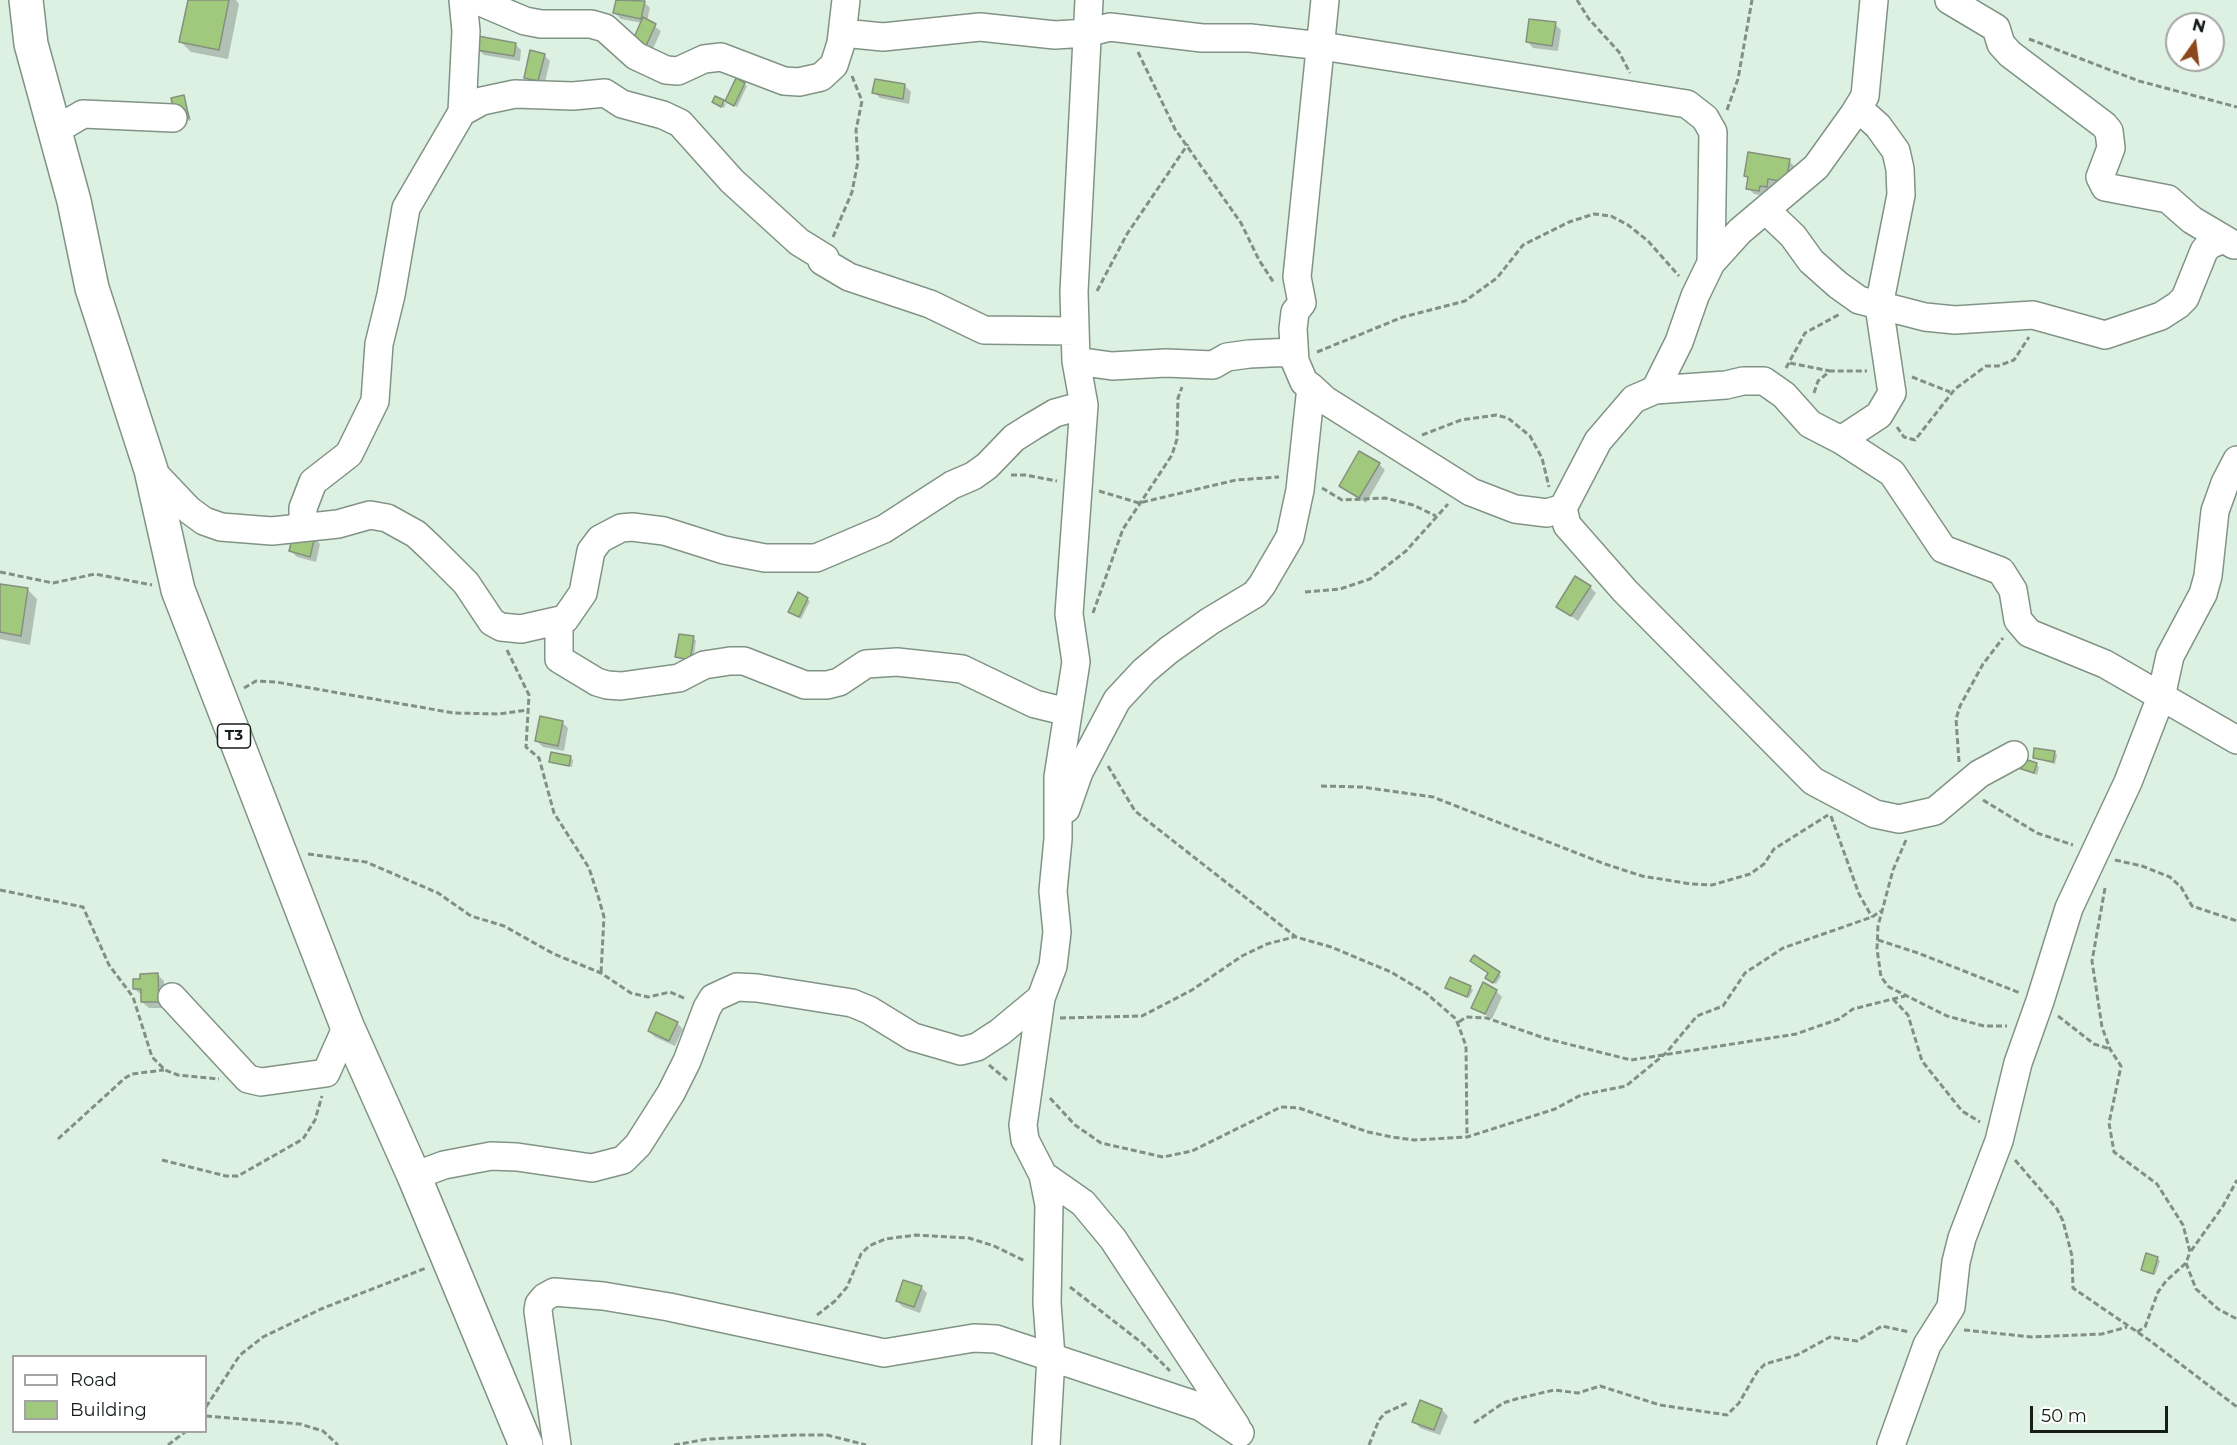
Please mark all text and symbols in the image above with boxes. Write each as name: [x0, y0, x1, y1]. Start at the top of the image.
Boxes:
north arrow: [2165, 12, 2225, 72]
text: N: [2190, 15, 2208, 37]
road number: T3: [218, 724, 250, 748]
legend: [12, 1355, 207, 1433]
text: Road: [70, 1369, 117, 1391]
scale bar: [2033, 1394, 2171, 1432]
text: Building: [70, 1399, 147, 1421]
text: 50 m: [2041, 1405, 2087, 1427]

